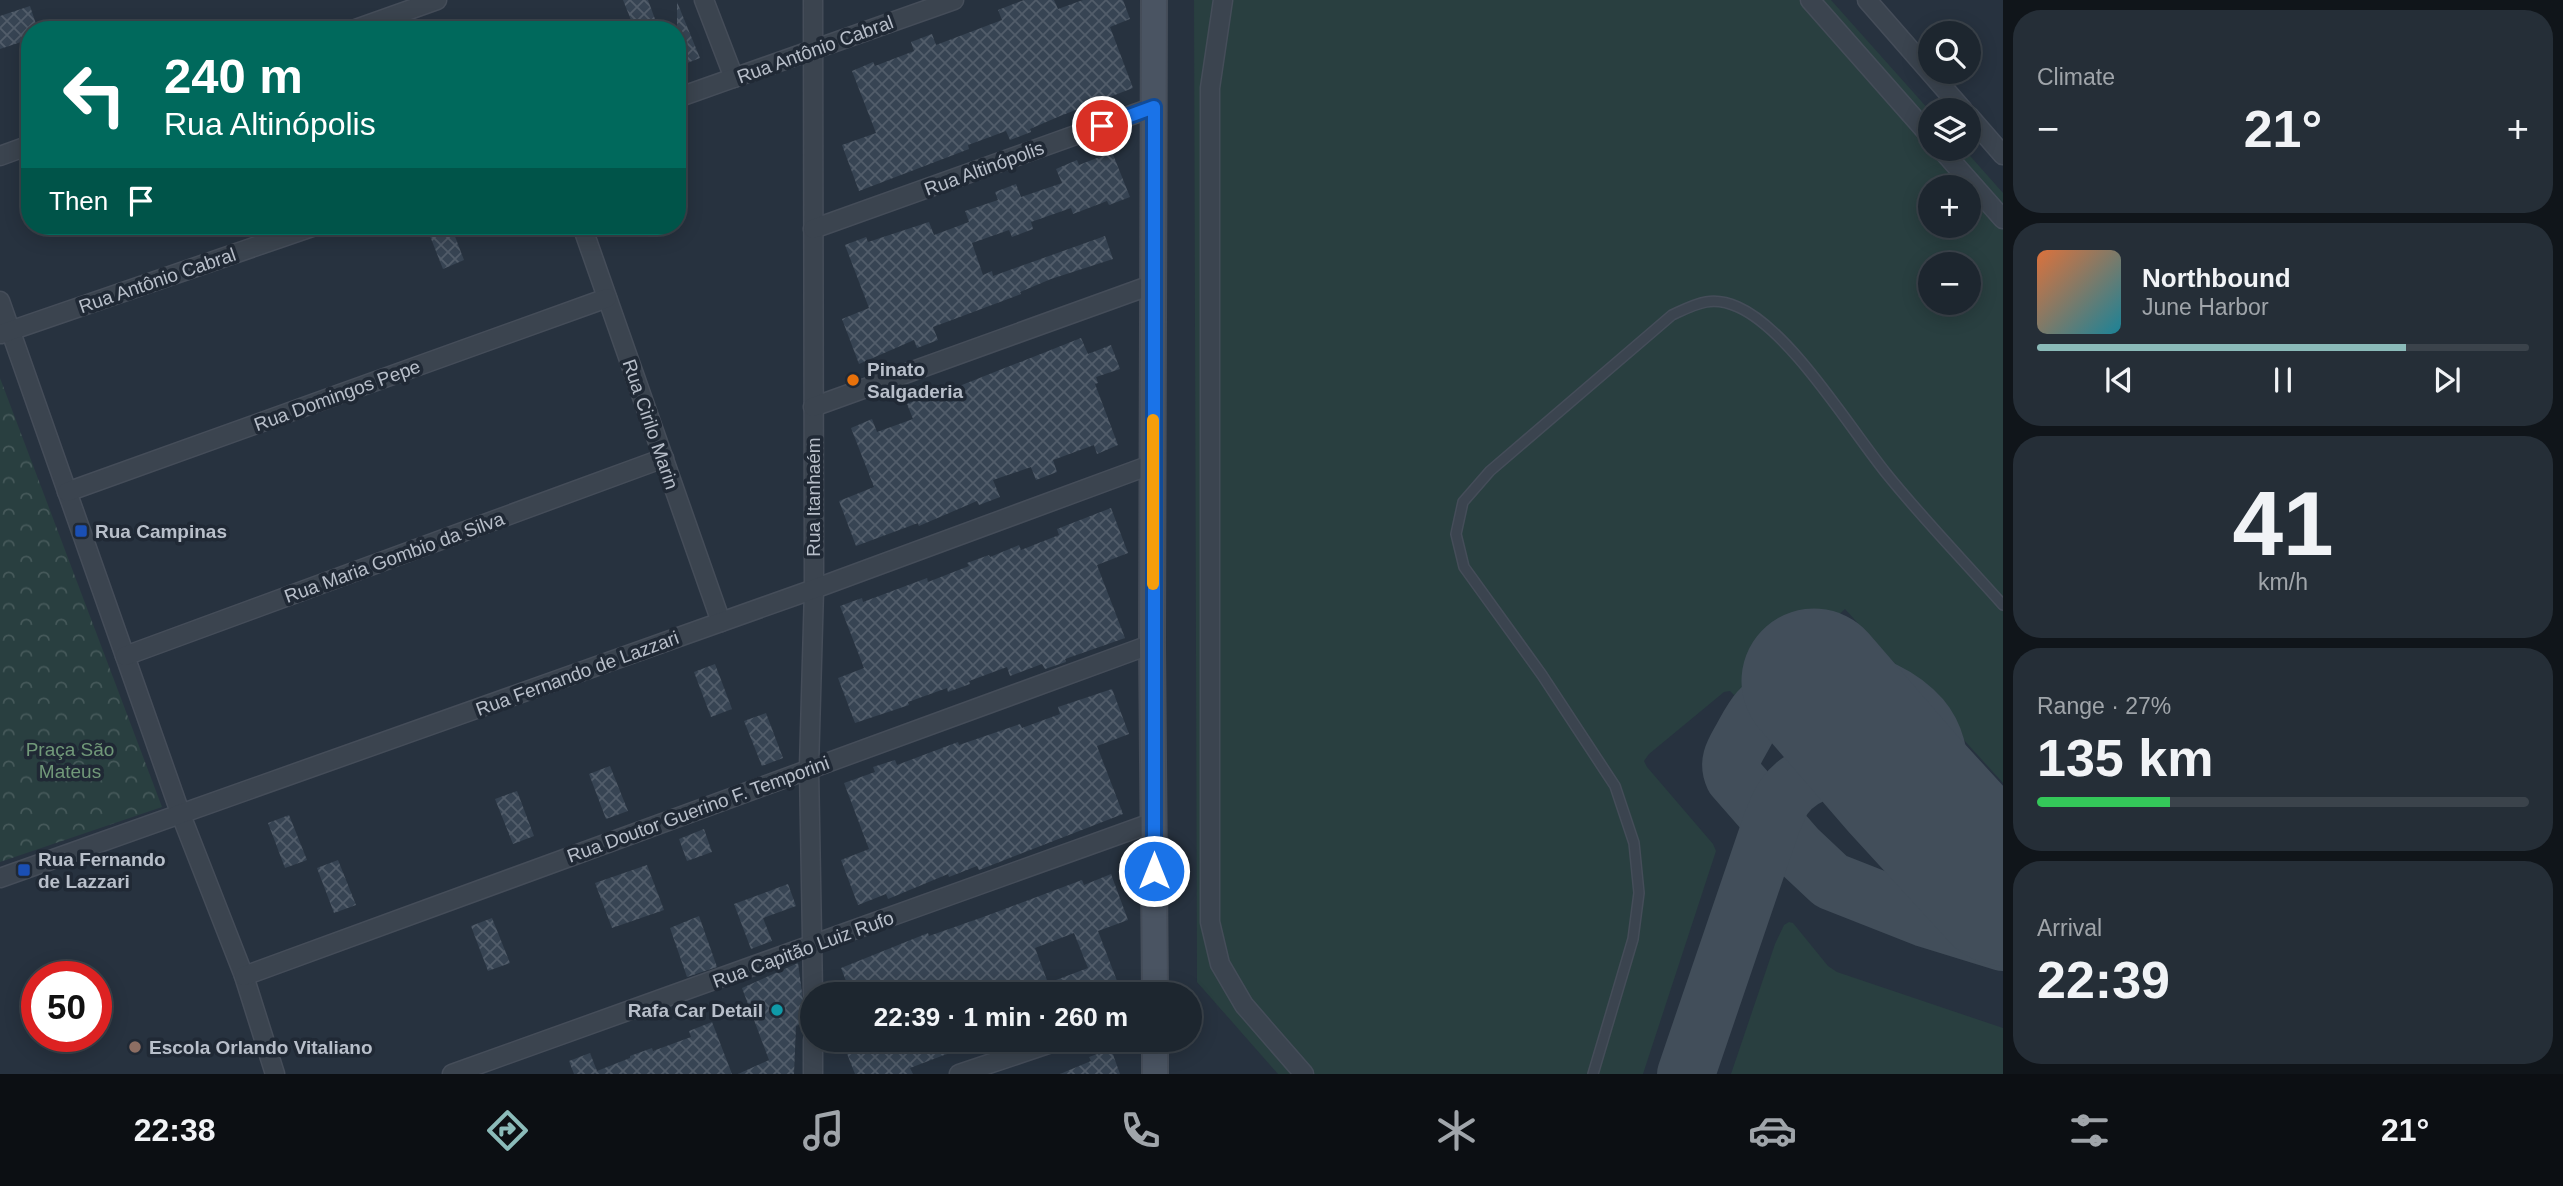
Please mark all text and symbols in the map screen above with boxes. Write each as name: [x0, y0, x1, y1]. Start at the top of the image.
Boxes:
street label: Rua Antônio Cabral: [734, 11, 896, 88]
map controls: [1918, 21, 1981, 315]
button: search: [1918, 21, 1981, 84]
icon: left: [49, 49, 140, 140]
text: 240 m: [164, 49, 303, 103]
text: Climate: [2037, 64, 2115, 90]
pin: [1072, 96, 1132, 156]
button: layers: [1918, 98, 1981, 161]
text: 21°: [2244, 100, 2322, 158]
text: Rua Altinópolis: [164, 106, 376, 142]
icon: arrive: [1083, 107, 1121, 145]
text: −: [2037, 108, 2059, 150]
text: +: [2507, 108, 2529, 150]
street label: Rua Altinópolis: [922, 137, 1047, 200]
button: +: [1918, 175, 1981, 238]
icon: arrive: [122, 182, 160, 220]
text: Then: [49, 186, 108, 216]
street label: Rua Antônio Cabral: [76, 244, 238, 317]
button: −: [1918, 252, 1981, 315]
text: Northbound: [2142, 263, 2291, 293]
text: June Harbor: [2142, 294, 2269, 320]
street label: Rua Domingos Pepe: [251, 356, 423, 435]
street label: Rua Cirilo Marin: [618, 356, 683, 492]
place label: Pinato Salgaderia: [867, 359, 964, 402]
icon: previous: [2100, 361, 2138, 399]
icon: pause: [2264, 361, 2302, 399]
icon: next: [2428, 361, 2466, 399]
marker: Pinato Salgaderia: [845, 372, 861, 388]
street label: Rua Itanhaém: [803, 437, 824, 557]
text: 41: [2232, 473, 2334, 574]
street label: Rua Maria Gombio da Silva: [281, 508, 507, 607]
place label: Rua Campinas: [95, 521, 227, 542]
marker: Rua Campinas: [73, 523, 89, 539]
text: km/h: [2258, 569, 2308, 595]
street label: Rua Fernando de Lazzari: [473, 627, 682, 720]
text: Range · 27%: [2037, 693, 2171, 719]
text: 135 km: [2037, 729, 2213, 787]
park label: Praça São Mateus: [26, 739, 114, 782]
street label: Rua Doutor Guerino F. Temporini: [564, 752, 832, 867]
position arrow: [1117, 834, 1191, 908]
place label: Rua Fernando de Lazzari: [38, 849, 166, 892]
marker: Rua Fernando de Lazzari: [16, 862, 32, 878]
street label: Rua Capitão Luiz Rufo: [710, 907, 897, 992]
text: Arrival: [2037, 915, 2102, 941]
text: 22:39: [2037, 951, 2170, 1009]
speed limit sign: 50: [21, 961, 112, 1052]
place label: Rafa Car Detail: [628, 1000, 763, 1021]
marker: Rafa Car Detail: [769, 1002, 785, 1018]
text: 22:39 · 1 min · 260 m: [874, 1002, 1128, 1032]
place label: Escola Orlando Vitaliano: [149, 1037, 373, 1058]
marker: Escola Orlando Vitaliano: [127, 1039, 143, 1055]
icon: directions: [483, 1106, 532, 1155]
icon: music: [799, 1106, 848, 1155]
icon: phone: [1116, 1106, 1165, 1155]
icon: climate: [1432, 1106, 1481, 1155]
icon: car: [1748, 1106, 1797, 1155]
icon: filters: [2065, 1106, 2114, 1155]
text: 22:38: [134, 1112, 216, 1148]
text: 21°: [2381, 1112, 2429, 1148]

